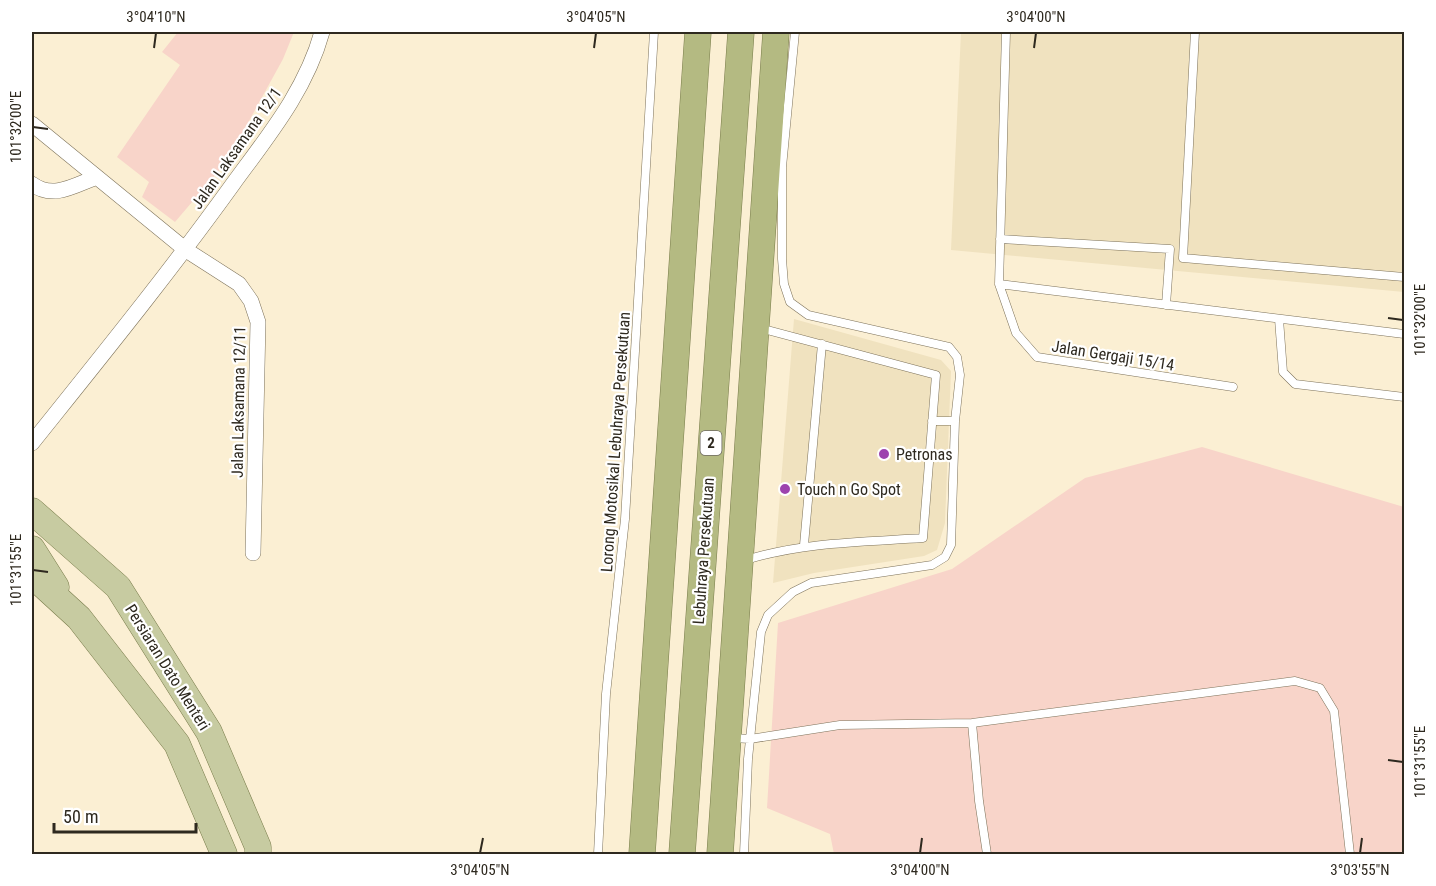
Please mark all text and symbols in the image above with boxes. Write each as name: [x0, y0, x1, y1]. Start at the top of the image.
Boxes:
text: 3°04'10"N: [126, 8, 186, 26]
text: 3°04'05"N: [566, 8, 626, 26]
text: 3°04'00"N: [1006, 8, 1066, 26]
street label: Jalan Laksamana 12/1: [187, 84, 285, 213]
text: 101°32'00"E: [7, 91, 25, 163]
text: 101°32'00"E: [1411, 284, 1429, 356]
street label: Lorong Motosikal Lebuhraya Persekutuan: [597, 311, 634, 573]
street label: Jalan Laksamana 12/11: [228, 326, 249, 478]
street label: Jalan Gergaji 15/14: [1050, 336, 1176, 375]
road number: 2: [700, 431, 722, 455]
place label: Petronas: [896, 445, 952, 464]
marker: Petronas: [877, 447, 891, 461]
street label: Lebuhraya Persekutuan: [689, 477, 718, 625]
place label: Touch n Go Spot: [797, 480, 901, 499]
marker: Touch n Go Spot: [778, 482, 792, 496]
text: 101°31'55"E: [7, 534, 25, 606]
street label: Persiaran Dato Menteri: [121, 601, 214, 734]
text: 101°31'55"E: [1411, 726, 1429, 798]
scale bar: [54, 796, 196, 834]
text: 50 m: [63, 806, 98, 827]
text: 3°04'05"N: [450, 861, 510, 879]
text: 3°04'00"N: [890, 861, 950, 879]
text: 3°03'55"N: [1330, 861, 1390, 879]

